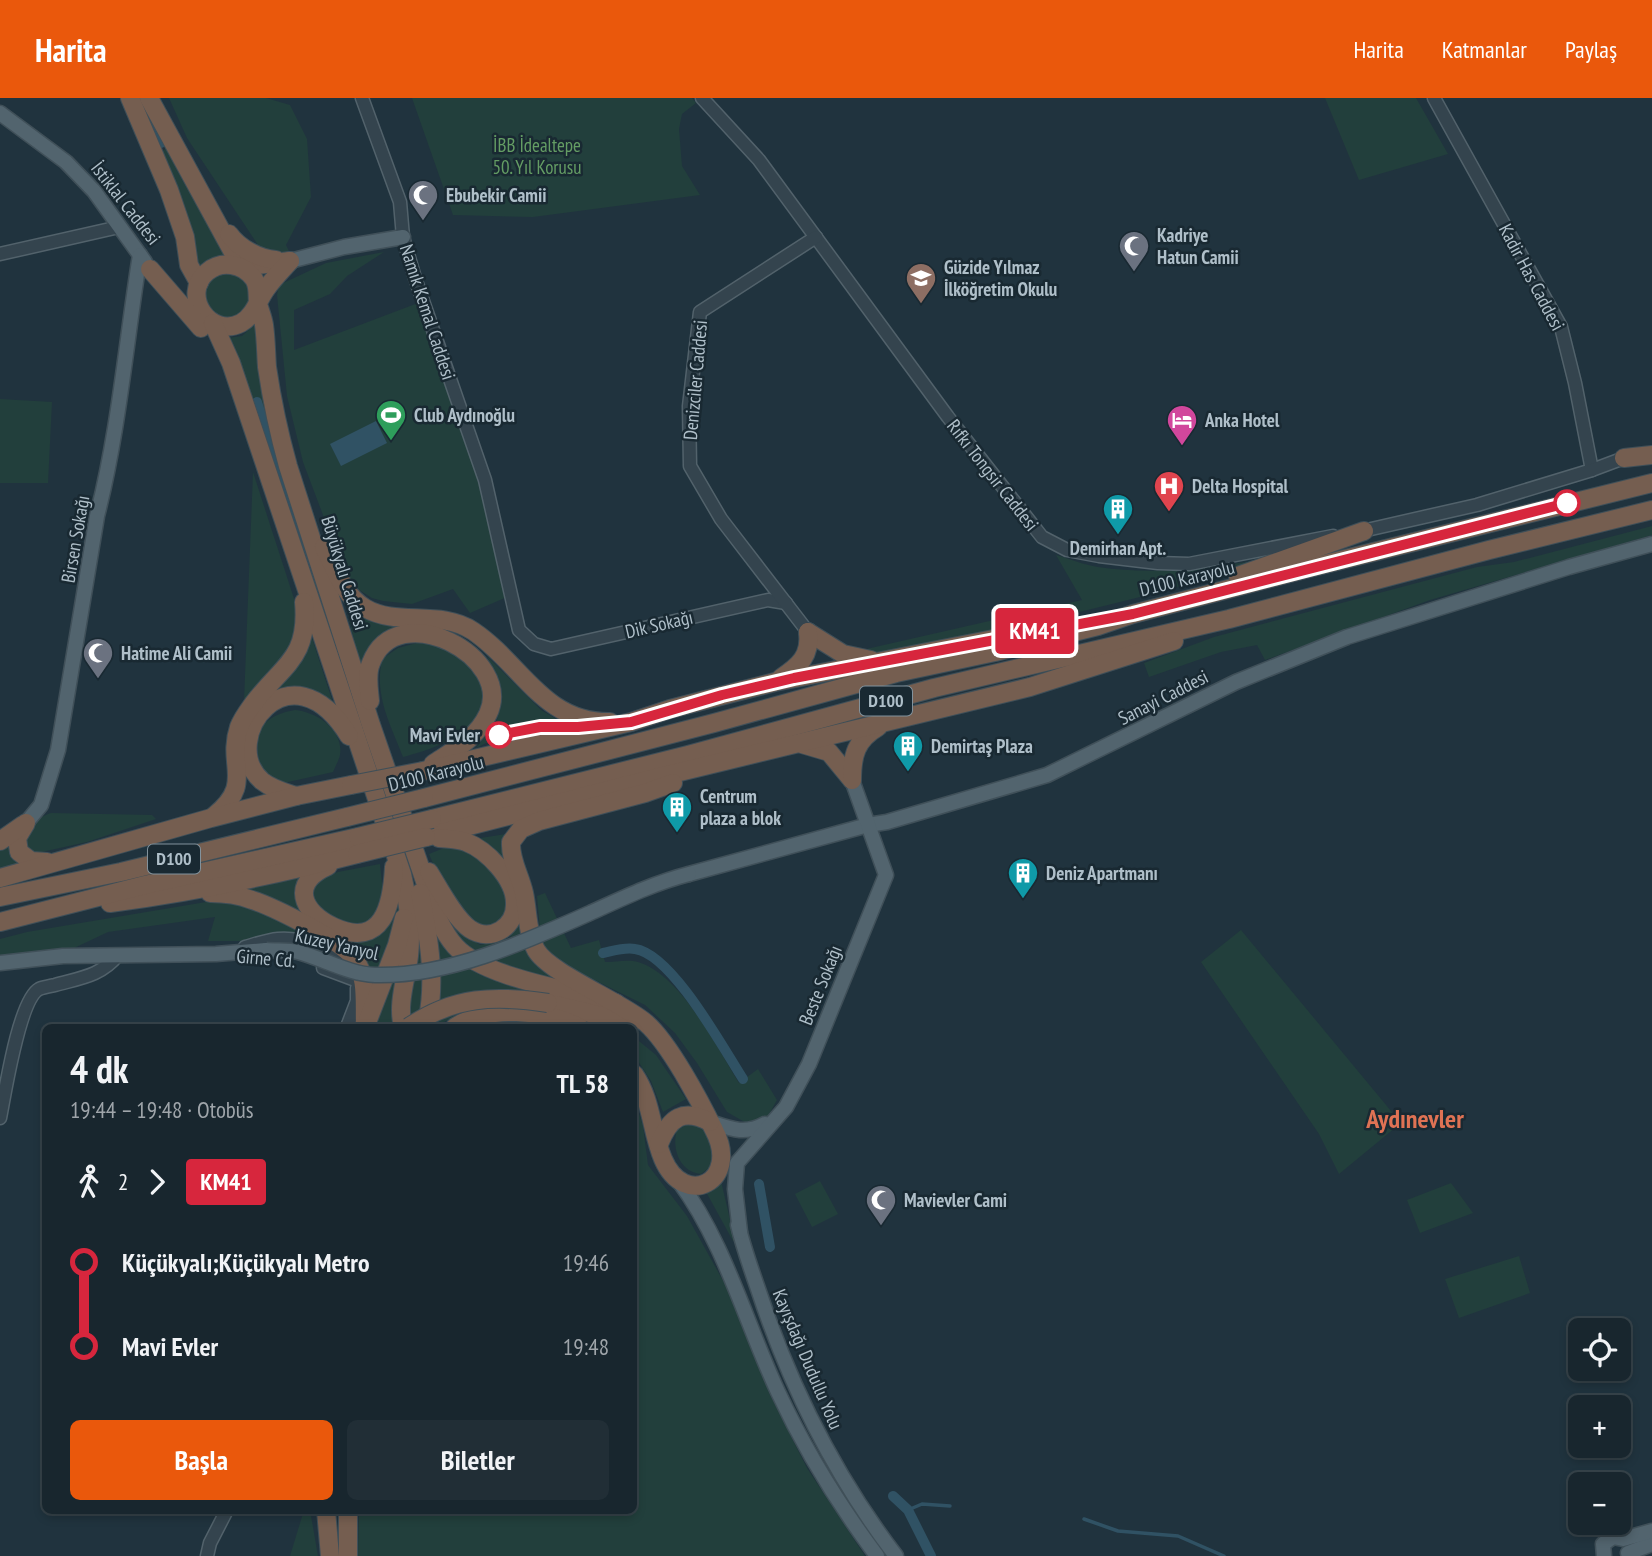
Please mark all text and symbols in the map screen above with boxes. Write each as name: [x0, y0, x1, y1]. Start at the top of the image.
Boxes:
text: Harita: [35, 28, 107, 71]
text: Harita: [1353, 34, 1404, 65]
text: Katmanlar: [1442, 34, 1527, 65]
text: Paylaş: [1565, 34, 1617, 65]
park label: İBB İdealtepe 50. Yıl Korusu: [493, 133, 581, 179]
street label: İstiklal Caddesi: [86, 157, 166, 249]
mosque icon: Ebubekir Camii: [406, 178, 440, 222]
place label: Ebubekir Camii: [446, 183, 546, 207]
street label: Kadir Has Caddesi: [1494, 220, 1570, 334]
place label: Kadriye Hatun Camii: [1157, 223, 1239, 269]
mosque icon: Kadriye Hatun Camii: [1117, 229, 1151, 273]
street label: Namık Kemal Caddesi: [395, 241, 461, 383]
place label: Güzide Yılmaz İlköğretim Okulu: [944, 255, 1057, 301]
school or university icon: Güzide Yılmaz İlköğretim Okulu: [904, 261, 938, 305]
street label: Denizciler Caddesi: [678, 319, 712, 441]
sports icon: Club Aydınoğlu: [374, 398, 408, 442]
place label: Club Aydınoğlu: [414, 403, 515, 427]
hotel icon: Anka Hotel: [1165, 403, 1199, 447]
place label: Anka Hotel: [1204, 408, 1280, 432]
street label: Rıfkı Tongsir Caddesi: [942, 414, 1044, 536]
hospital icon: Delta Hospital: [1152, 469, 1186, 513]
place label: Delta Hospital: [1192, 474, 1289, 498]
unlabelled marker: [1554, 490, 1580, 516]
building icon: Demirhan Apt.: [1101, 492, 1135, 536]
street label: Birsen Sokağı: [55, 493, 95, 585]
street label: Büyükyalı Caddesi: [316, 513, 374, 633]
place label: Demirhan Apt.: [1070, 536, 1166, 560]
street label: D100 Karayolu: [1137, 555, 1237, 601]
street label: Dik Sokağı: [623, 605, 695, 643]
line badge: KM41: [986, 608, 1084, 654]
text: KM41: [1009, 615, 1061, 646]
mosque icon: Hatime Ali Camii: [81, 636, 115, 680]
place label: Hatime Ali Camii: [121, 641, 232, 665]
street label: Sanayi Caddesi: [1114, 664, 1212, 730]
road number: D100: [860, 686, 912, 716]
marker: Mavi Evler: [486, 722, 512, 748]
place label: Mavi Evler: [410, 723, 480, 747]
building icon: Demirtaş Plaza: [891, 729, 925, 773]
place label: Demirtaş Plaza: [931, 734, 1033, 758]
street label: D100 Karayolu: [386, 750, 486, 796]
place label: Centrum plaza a blok: [700, 784, 781, 830]
building icon: Centrum plaza a blok: [660, 790, 694, 834]
road number: D100: [148, 844, 200, 874]
building icon: Deniz Apartmanı: [1006, 856, 1040, 900]
place label: Deniz Apartmanı: [1046, 861, 1158, 885]
street label: Kuzey Yanyol: [293, 923, 382, 965]
street label: Beste Sokağı: [793, 942, 847, 1028]
street label: Girne Cd.: [235, 943, 297, 973]
text: 4 dk: [70, 1044, 129, 1093]
text: TL 58: [557, 1067, 609, 1100]
text: 19:44 – 19:48 · Otobüs: [70, 1095, 254, 1124]
district label: Aydınevler: [1365, 1102, 1464, 1135]
icon: walk: [70, 1163, 108, 1201]
icon: forward: [138, 1163, 176, 1201]
text: KM41: [200, 1166, 252, 1197]
text: 2: [118, 1167, 128, 1196]
mosque icon: Mavievler Cami: [864, 1183, 898, 1227]
place label: Mavievler Cami: [904, 1188, 1007, 1212]
text: Küçükyalı;Küçükyalı Metro: [122, 1246, 370, 1279]
text: 19:46: [563, 1248, 609, 1277]
street label: Kayışdağı Dudullu Yolu: [768, 1285, 848, 1433]
map controls: [1568, 1318, 1631, 1535]
button: locate: [1568, 1318, 1631, 1381]
text: Mavi Evler: [122, 1330, 218, 1363]
text: 19:48: [563, 1332, 609, 1361]
button: +: [1568, 1395, 1631, 1458]
button: Başla: [70, 1420, 333, 1500]
button: Biletler: [347, 1420, 609, 1500]
button: −: [1568, 1472, 1631, 1535]

